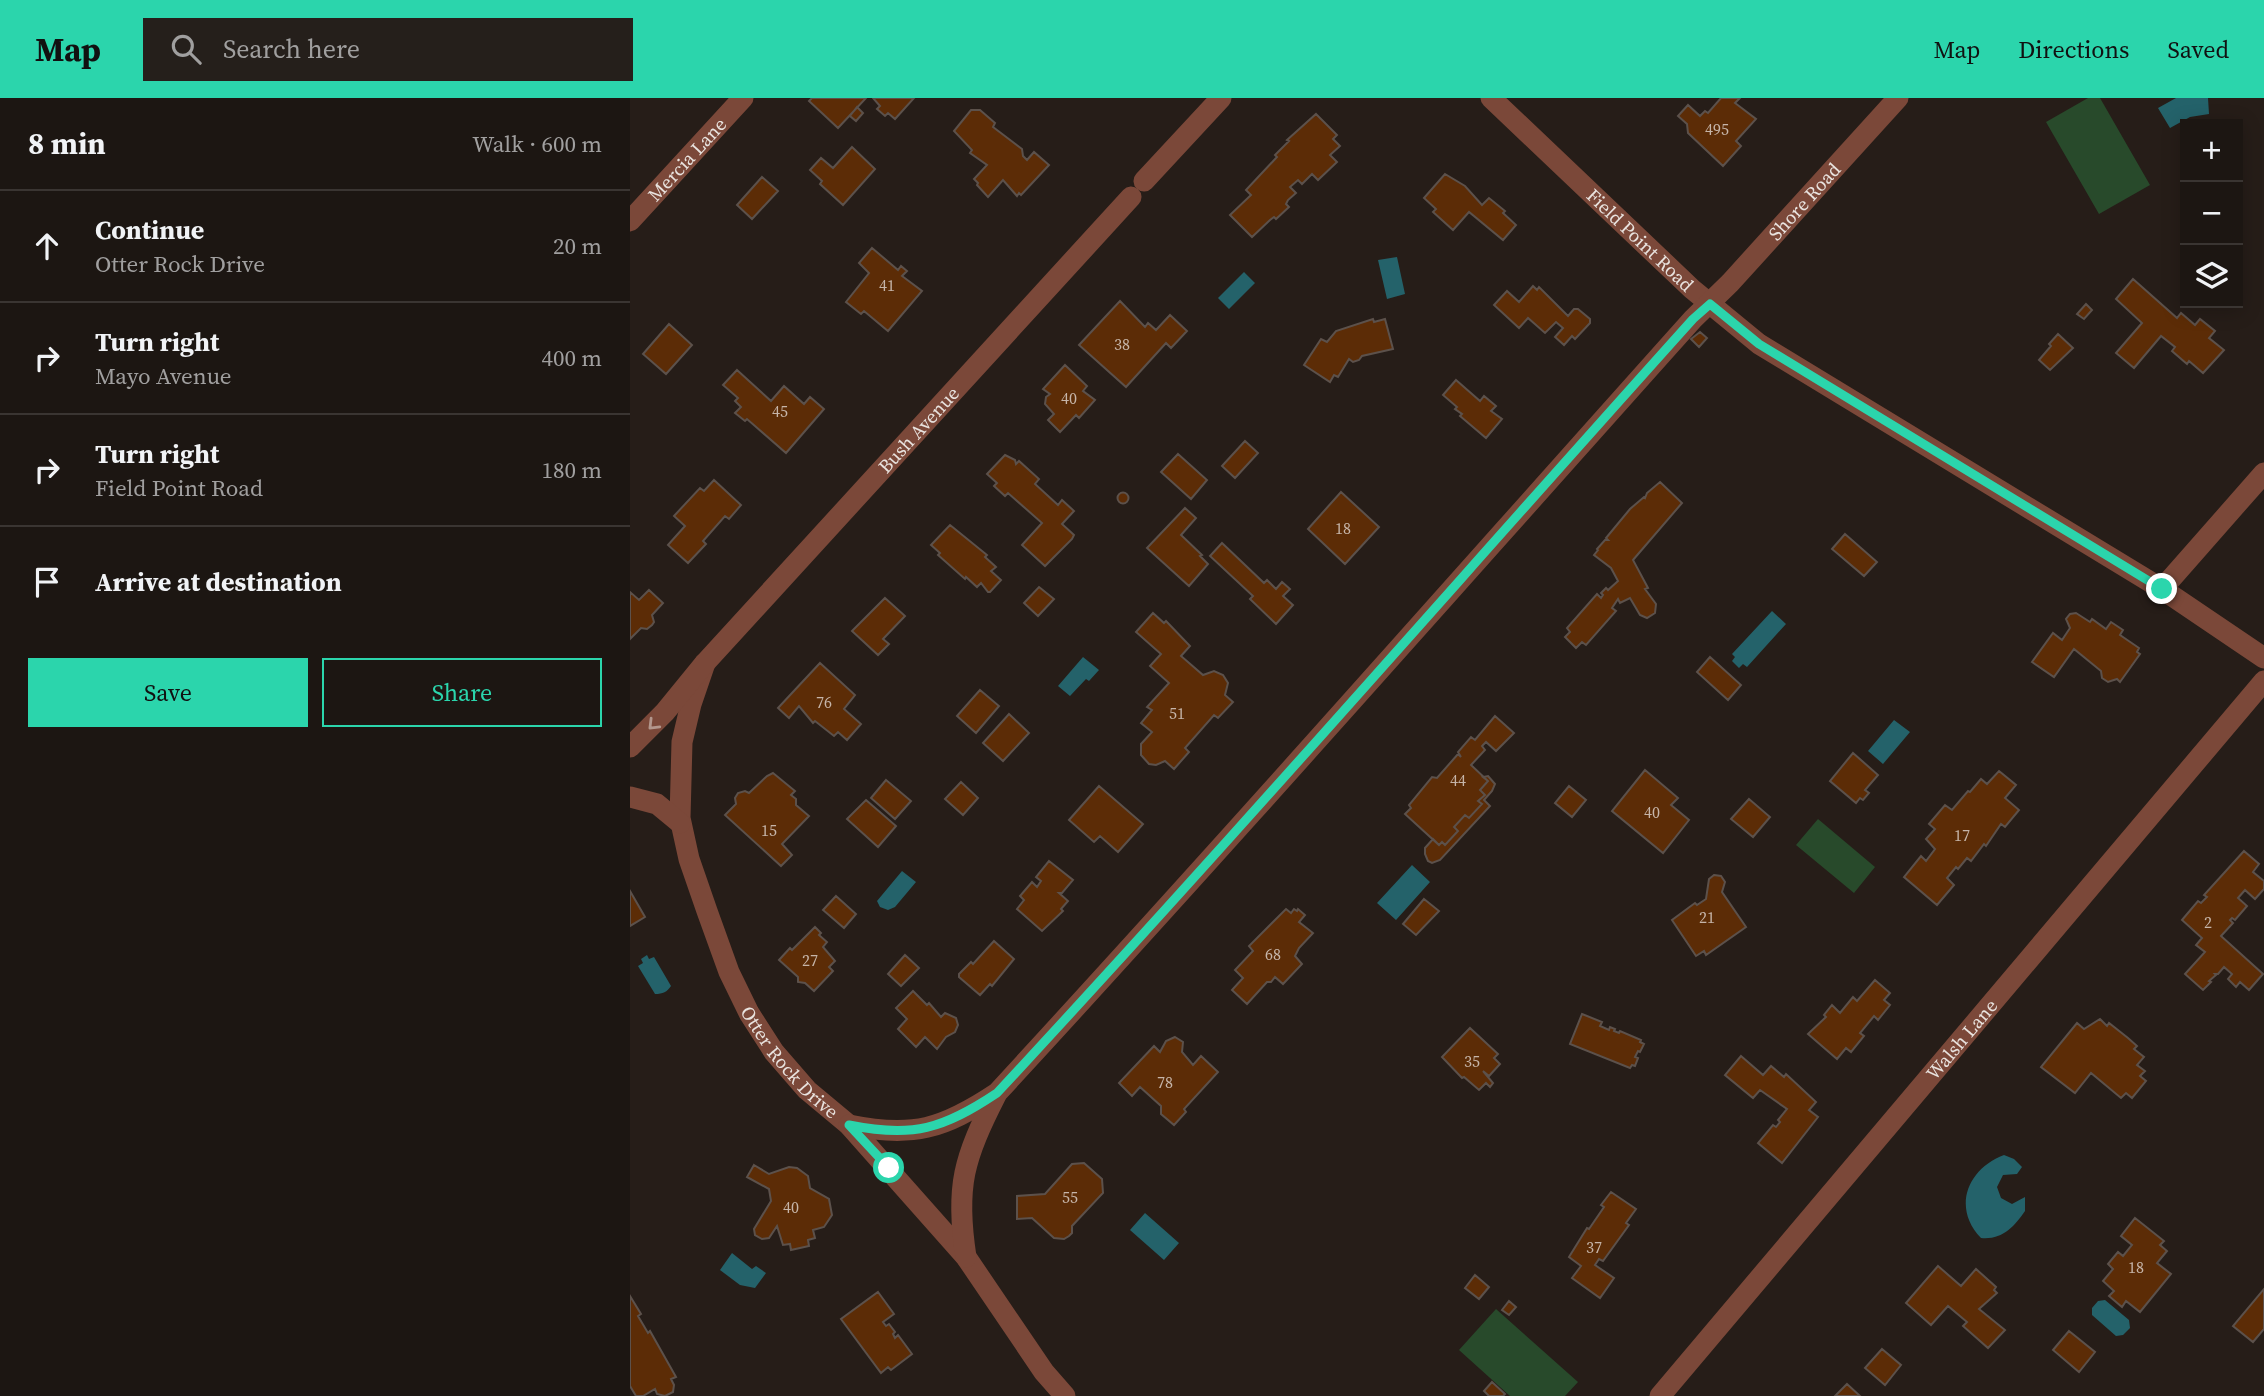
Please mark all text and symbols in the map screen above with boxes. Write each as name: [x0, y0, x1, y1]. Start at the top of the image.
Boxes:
search box: [143, 18, 633, 81]
text: Map: [35, 27, 101, 72]
icon: search: [167, 30, 205, 68]
text: Search here: [223, 31, 360, 67]
text: Map: [1933, 33, 1980, 66]
text: Directions: [2018, 33, 2129, 66]
text: Saved: [2167, 33, 2229, 66]
street label: Mercia Lane: [642, 111, 732, 207]
house number: 495: [1705, 118, 1729, 140]
map controls: [2180, 119, 2243, 308]
button: +: [2180, 119, 2243, 182]
text: 8 min: [28, 123, 106, 164]
text: Walk · 600 m: [472, 128, 602, 160]
street label: Shore Road: [1762, 157, 1846, 246]
button: −: [2180, 182, 2243, 245]
street label: Field Point Road: [1581, 183, 1700, 297]
text: Continue: [95, 212, 204, 248]
icon: ahead: [28, 227, 66, 265]
text: 20 m: [553, 230, 602, 262]
button: layers: [2180, 245, 2243, 308]
text: Otter Rock Drive: [95, 248, 265, 280]
house number: 41: [879, 274, 895, 296]
text: Turn right: [95, 324, 219, 360]
house number: 38: [1114, 333, 1130, 355]
icon: right: [28, 339, 66, 377]
text: 400 m: [541, 342, 602, 374]
text: Mayo Avenue: [95, 360, 232, 392]
street label: Bush Avenue: [872, 381, 965, 479]
house number: 40: [1061, 387, 1077, 409]
house number: 45: [772, 400, 788, 422]
text: Turn right: [95, 436, 219, 472]
icon: right: [28, 451, 66, 489]
text: 180 m: [541, 454, 602, 486]
text: Field Point Road: [95, 472, 263, 504]
house number: 18: [1335, 517, 1351, 539]
icon: arrive: [28, 563, 66, 601]
text: Arrive at destination: [95, 564, 342, 600]
route end: [2146, 573, 2177, 604]
button: Save: [28, 658, 308, 727]
button: Share: [322, 658, 602, 727]
house number: 76: [816, 691, 832, 713]
house number: 51: [1169, 702, 1185, 724]
one-way arrow: [648, 716, 661, 729]
house number: 44: [1450, 769, 1466, 791]
house number: 40: [1644, 801, 1660, 823]
house number: 15: [761, 819, 777, 841]
house number: 17: [1954, 824, 1970, 846]
house number: 21: [1699, 906, 1715, 928]
house number: 2: [2204, 911, 2212, 933]
house number: 68: [1265, 943, 1281, 965]
house number: 27: [802, 949, 818, 971]
street label: Walsh Lane: [1920, 993, 2003, 1085]
street label: Otter Rock Drive: [735, 1001, 844, 1124]
house number: 35: [1464, 1050, 1480, 1072]
house number: 78: [1157, 1071, 1173, 1093]
route start: [873, 1152, 904, 1183]
house number: 55: [1062, 1186, 1078, 1208]
house number: 40: [783, 1196, 799, 1218]
house number: 37: [1586, 1236, 1602, 1258]
house number: 18: [2128, 1256, 2144, 1278]

